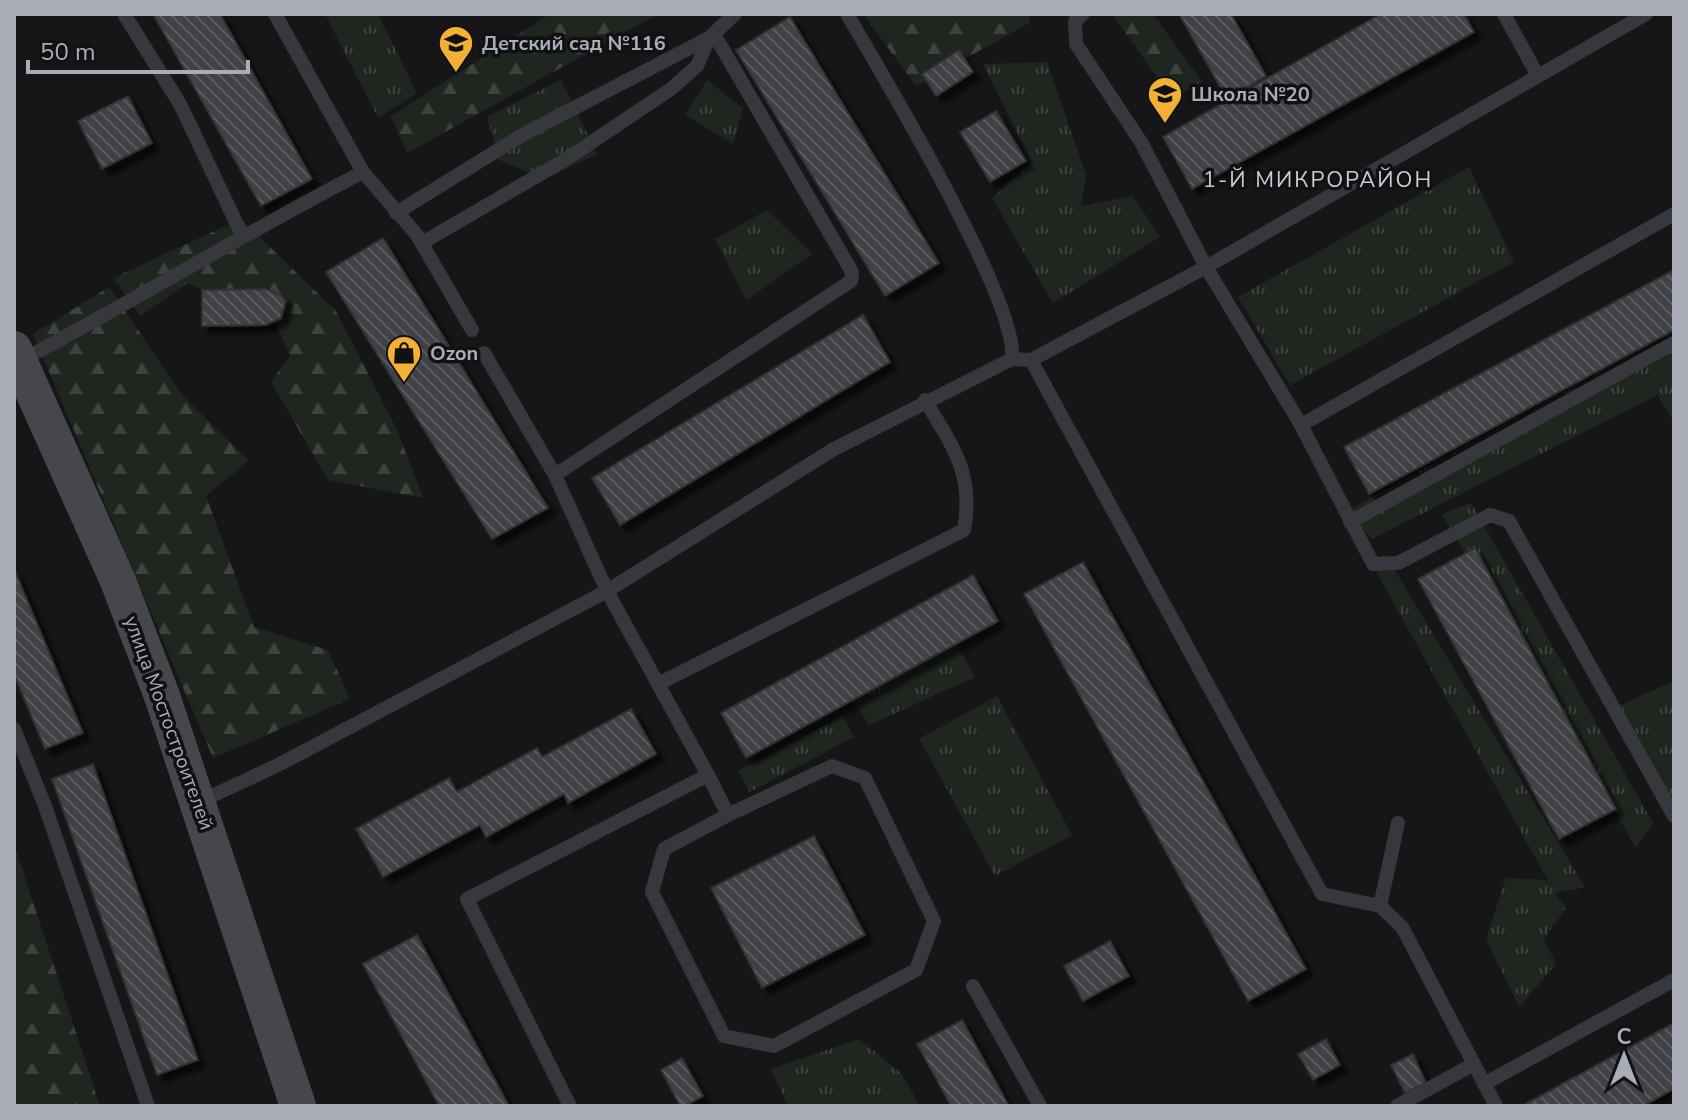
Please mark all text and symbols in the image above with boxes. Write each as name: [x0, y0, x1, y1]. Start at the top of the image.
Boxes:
scale bar: [28, 24, 248, 74]
school or university icon: Детский сад №116: [437, 24, 475, 74]
place label: Детский сад №116: [482, 30, 666, 57]
text: 50 m: [40, 36, 96, 68]
school or university icon: Школа №20: [1146, 75, 1184, 125]
place label: Школа №20: [1191, 81, 1310, 108]
district label: 1-Й МИКРОРАЙОН: [1203, 165, 1433, 195]
shop icon: Ozon: [385, 334, 423, 384]
place label: Ozon: [430, 340, 478, 367]
street label: улица Мостостроителей: [118, 612, 220, 834]
north arrow: [1584, 1016, 1664, 1096]
text: С: [1617, 1022, 1632, 1052]

